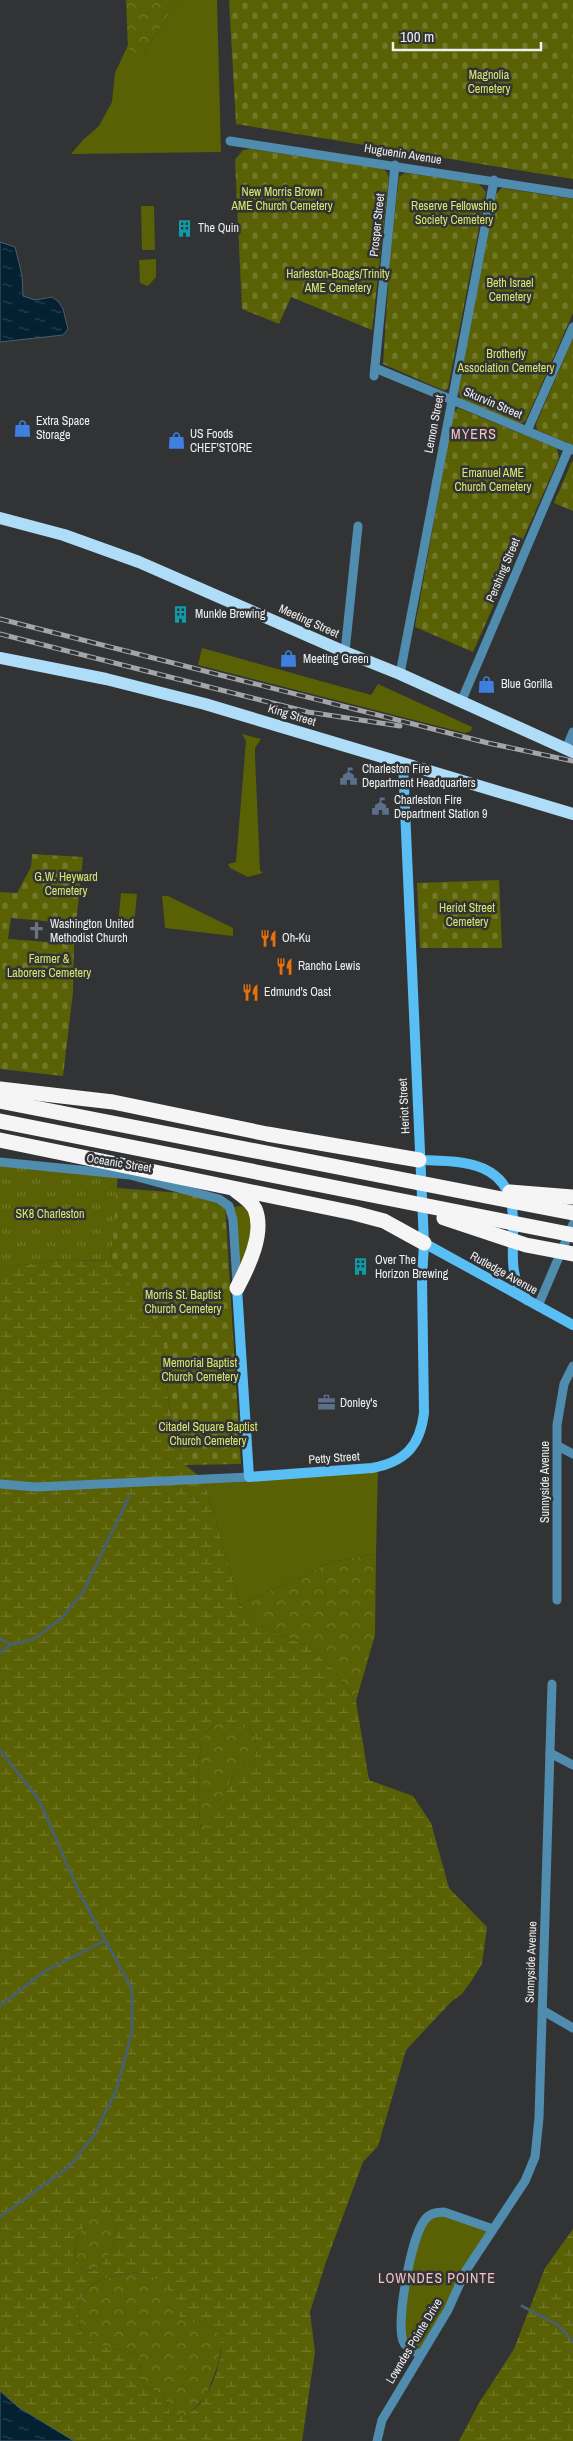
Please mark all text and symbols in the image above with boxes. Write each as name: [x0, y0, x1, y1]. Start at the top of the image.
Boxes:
scale bar: [393, 20, 540, 52]
text: 100 m: [400, 26, 434, 47]
park label: Magnolia Cemetery: [468, 67, 510, 97]
street label: Huguenin Avenue: [363, 140, 443, 168]
park label: New Morris Brown AME Church Cemetery: [230, 184, 333, 214]
street label: Prosper Street: [366, 192, 388, 257]
park label: Reserve Fellowship Society Cemetery: [411, 198, 497, 228]
building icon: The Quin: [174, 218, 194, 238]
place label: The Quin: [198, 220, 239, 236]
park label: Harleston-Boags/Trinity AME Cemetery: [286, 266, 390, 296]
park label: Beth Israel Cemetery: [486, 275, 534, 305]
park label: Brotherly Association Cemetery: [457, 346, 554, 376]
street label: Skurvin Street: [461, 383, 525, 423]
street label: Lemon Street: [421, 393, 448, 455]
place label: Extra Space Storage: [36, 413, 90, 443]
shop icon: Extra Space Storage: [12, 418, 32, 438]
district label: MYERS: [451, 425, 497, 443]
place label: US Foods CHEF'STORE: [190, 426, 252, 456]
shop icon: US Foods CHEF'STORE: [166, 431, 186, 451]
park label: Emanuel AME Church Cemetery: [454, 465, 532, 495]
street label: Pershing Street: [482, 535, 524, 605]
street label: Meeting Street: [276, 601, 342, 642]
building icon: Munkle Brewing: [171, 604, 191, 624]
place label: Munkle Brewing: [195, 606, 266, 622]
shop icon: Meeting Green: [279, 649, 299, 669]
place label: Meeting Green: [303, 651, 369, 667]
shop icon: Blue Gorilla: [477, 674, 497, 694]
place label: Blue Gorilla: [501, 676, 553, 692]
street label: King Street: [266, 700, 318, 730]
place label: Charleston Fire Department Headquarters: [362, 761, 476, 791]
public building icon: Charleston Fire Department Headquarters: [338, 766, 358, 786]
place label: Charleston Fire Department Station 9: [394, 792, 488, 822]
public building icon: Charleston Fire Department Station 9: [370, 797, 390, 817]
park label: G.W. Heyward Cemetery: [34, 869, 98, 899]
park label: Heriot Street Cemetery: [439, 900, 495, 930]
place label: Washington United Methodist Church: [50, 916, 134, 946]
church icon: Washington United Methodist Church: [26, 921, 46, 941]
restaurant icon: Oh-Ku: [258, 928, 278, 948]
place label: Oh-Ku: [282, 930, 310, 946]
park label: Farmer & Laborers Cemetery: [7, 951, 91, 981]
restaurant icon: Rancho Lewis: [274, 956, 294, 976]
place label: Rancho Lewis: [298, 958, 360, 974]
restaurant icon: Edmund's Oast: [240, 982, 260, 1002]
place label: Edmund's Oast: [264, 984, 331, 1000]
street label: Heriot Street: [395, 1077, 413, 1134]
street label: Oceanic Street: [85, 1150, 153, 1176]
park label: SK8 Charleston: [16, 1206, 84, 1222]
street label: Rutledge Avenue: [467, 1248, 541, 1298]
place label: Over The Horizon Brewing: [375, 1252, 449, 1282]
building icon: Over The Horizon Brewing: [351, 1257, 371, 1277]
park label: Morris St. Baptist Church Cemetery: [144, 1287, 222, 1317]
park label: Memorial Baptist Church Cemetery: [161, 1355, 239, 1385]
office icon: Donley's: [316, 1393, 336, 1413]
place label: Donley's: [340, 1395, 378, 1411]
park label: Citadel Square Baptist Church Cemetery: [158, 1419, 258, 1449]
street label: Sunnyside Avenue: [537, 1441, 553, 1523]
street label: Petty Street: [308, 1448, 360, 1468]
street label: Sunnyside Avenue: [522, 1921, 540, 2003]
district label: LOWNDES POINTE: [378, 2269, 496, 2287]
street label: Lowndes Pointe Drive: [382, 2295, 446, 2387]

